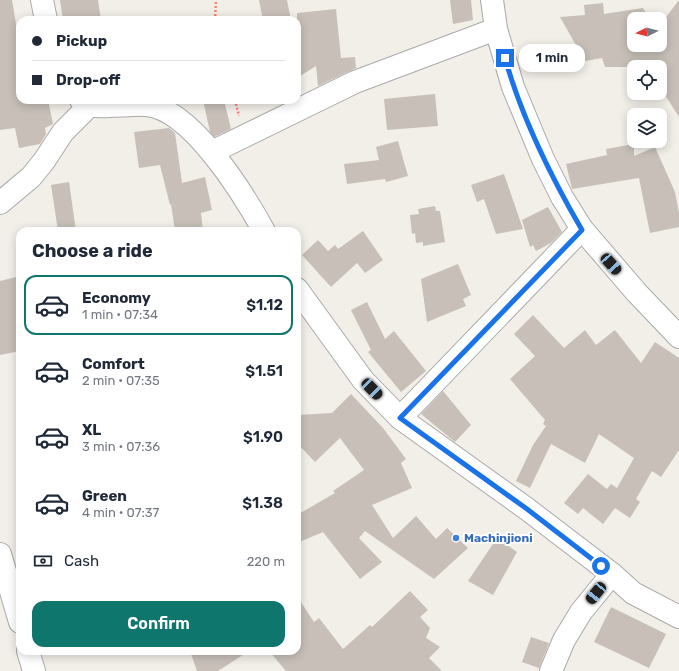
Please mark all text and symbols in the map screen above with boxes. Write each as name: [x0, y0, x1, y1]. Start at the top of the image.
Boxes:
north arrow: [627, 12, 667, 52]
map controls: [627, 12, 667, 148]
text: Pickup: [56, 32, 107, 50]
callout: 1 min: [519, 44, 585, 72]
route end: [496, 49, 514, 67]
text: 1 min: [536, 50, 568, 65]
button: locate: [627, 60, 667, 100]
text: Drop-off: [56, 71, 120, 89]
button: layers: [627, 108, 667, 148]
text: Choose a ride: [32, 240, 153, 262]
car: [599, 251, 623, 277]
icon: car: [34, 287, 70, 323]
text: Economy: [82, 289, 151, 307]
text: $1.12: [246, 296, 283, 314]
text: 1 min · 07:34: [82, 307, 158, 322]
icon: car: [34, 353, 70, 389]
text: Comfort: [82, 355, 145, 373]
text: $1.51: [245, 362, 283, 380]
text: 2 min · 07:35: [82, 373, 160, 388]
car: [359, 376, 385, 402]
icon: car: [34, 419, 70, 455]
text: XL: [82, 421, 101, 439]
text: $1.90: [243, 428, 283, 446]
text: 3 min · 07:36: [82, 439, 160, 454]
icon: car: [34, 485, 70, 521]
text: Green: [82, 487, 127, 505]
text: $1.38: [242, 494, 283, 512]
text: 4 min · 07:37: [82, 505, 159, 520]
place label: Machinjioni: [464, 531, 533, 545]
marker: Machinjioni: [451, 533, 461, 543]
icon: cash: [32, 550, 54, 572]
text: Cash: [64, 552, 99, 570]
text: 220 m: [247, 554, 285, 569]
route start: [592, 557, 610, 575]
car: [584, 580, 608, 606]
button: Confirm: [32, 601, 285, 647]

